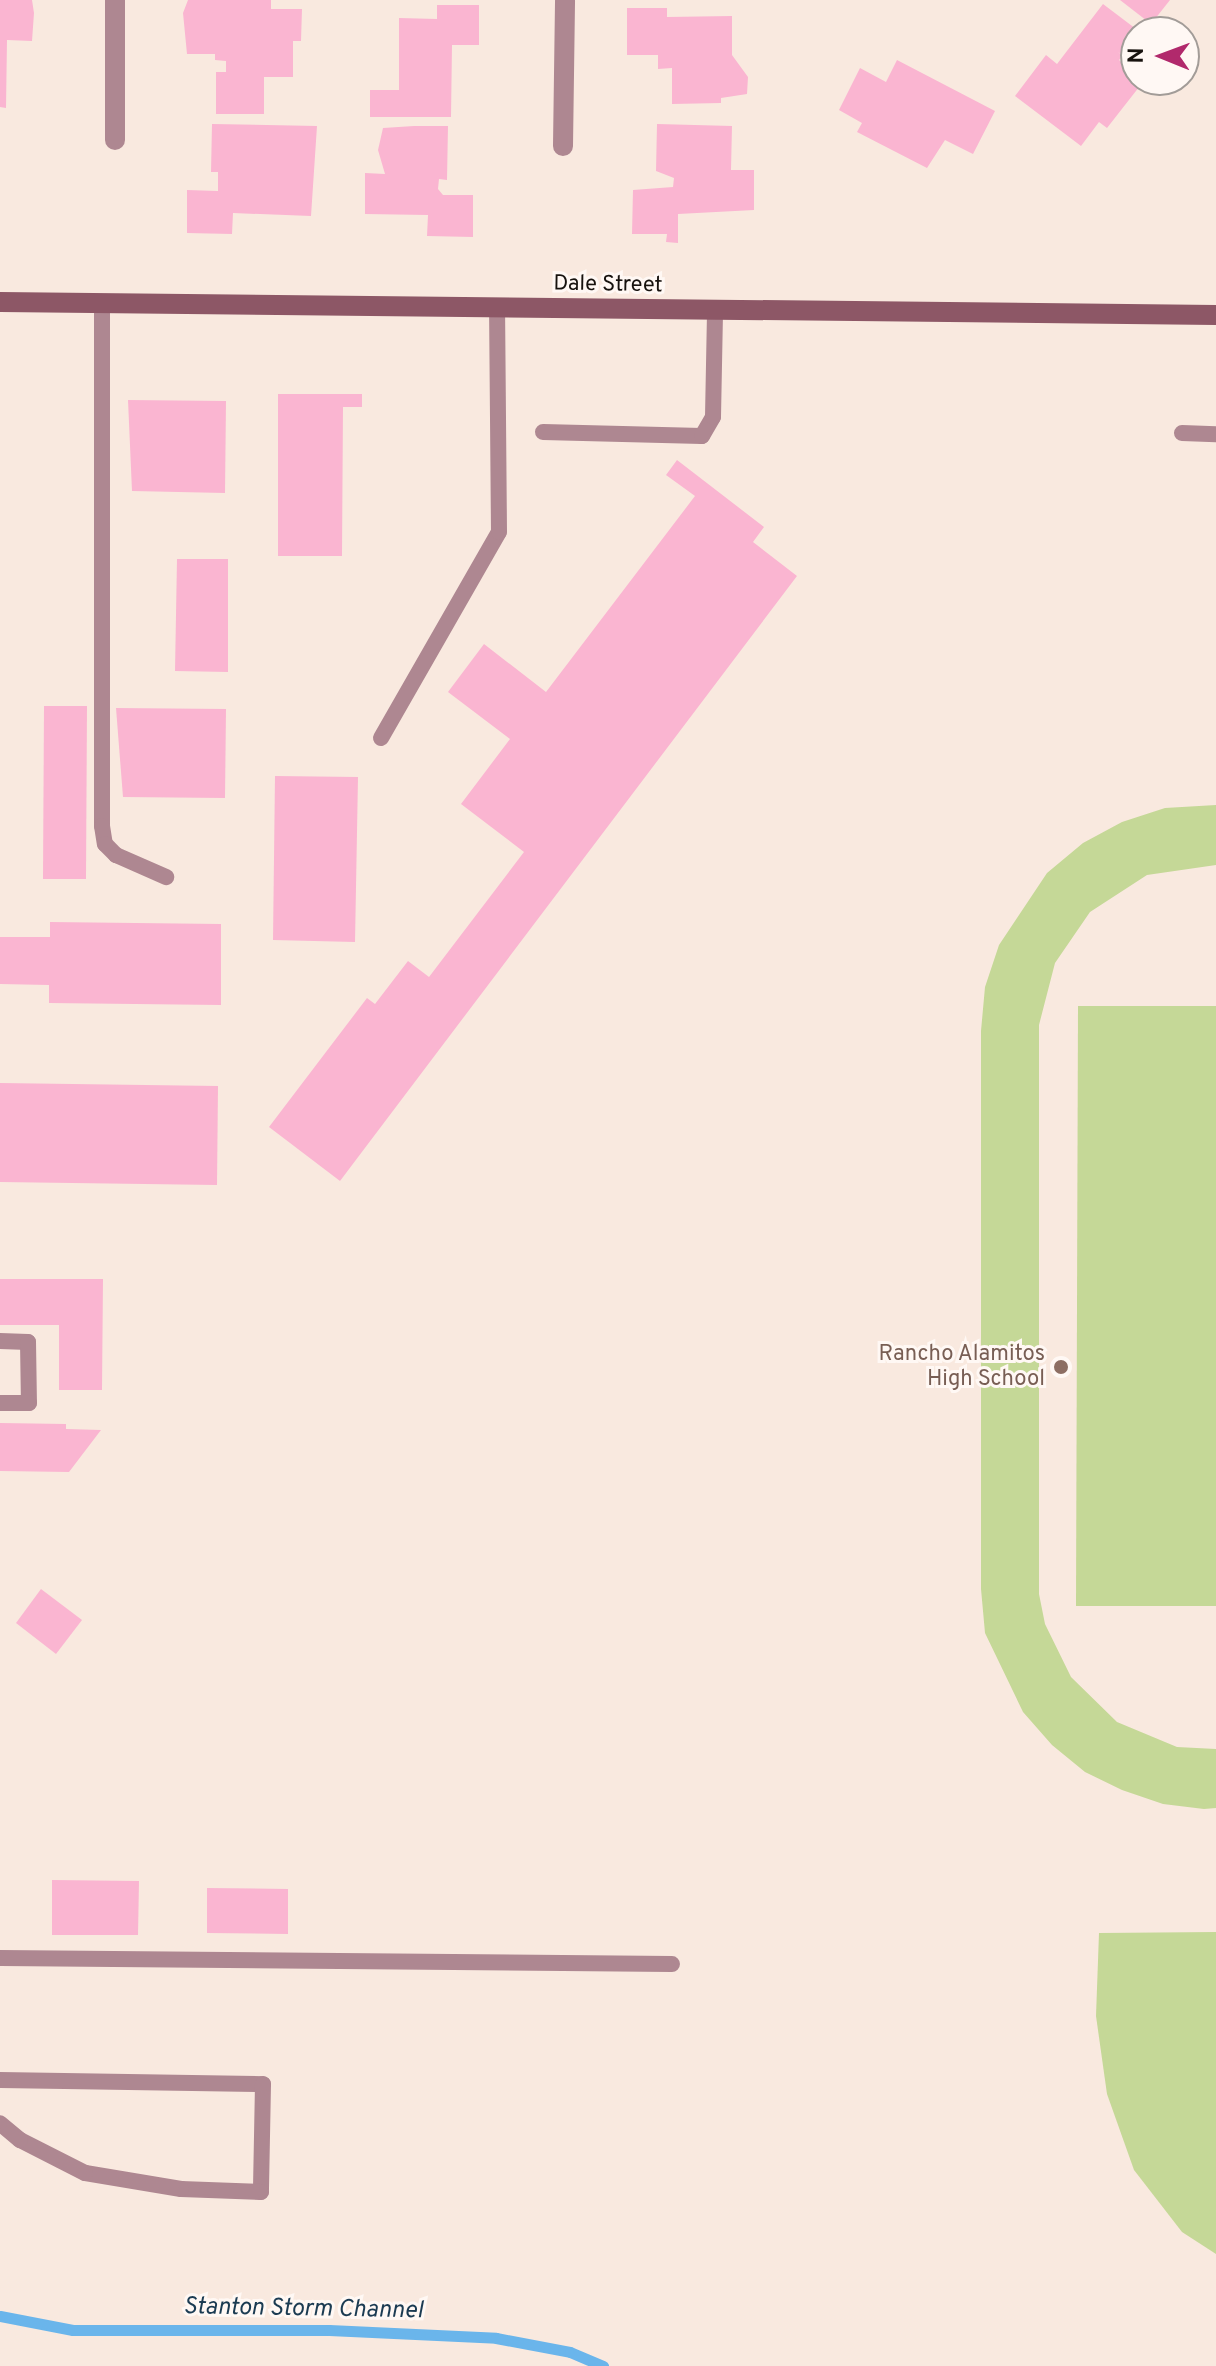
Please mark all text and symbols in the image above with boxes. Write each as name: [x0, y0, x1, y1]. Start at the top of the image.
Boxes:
north arrow: [1120, 16, 1200, 96]
text: N: [1124, 47, 1151, 64]
street label: Dale Street: [553, 271, 663, 299]
place label: Rancho Alamitos High School: [878, 1341, 1045, 1392]
marker: Rancho Alamitos High School: [1052, 1358, 1070, 1376]
water label: Stanton Storm Channel: [183, 2294, 423, 2326]

